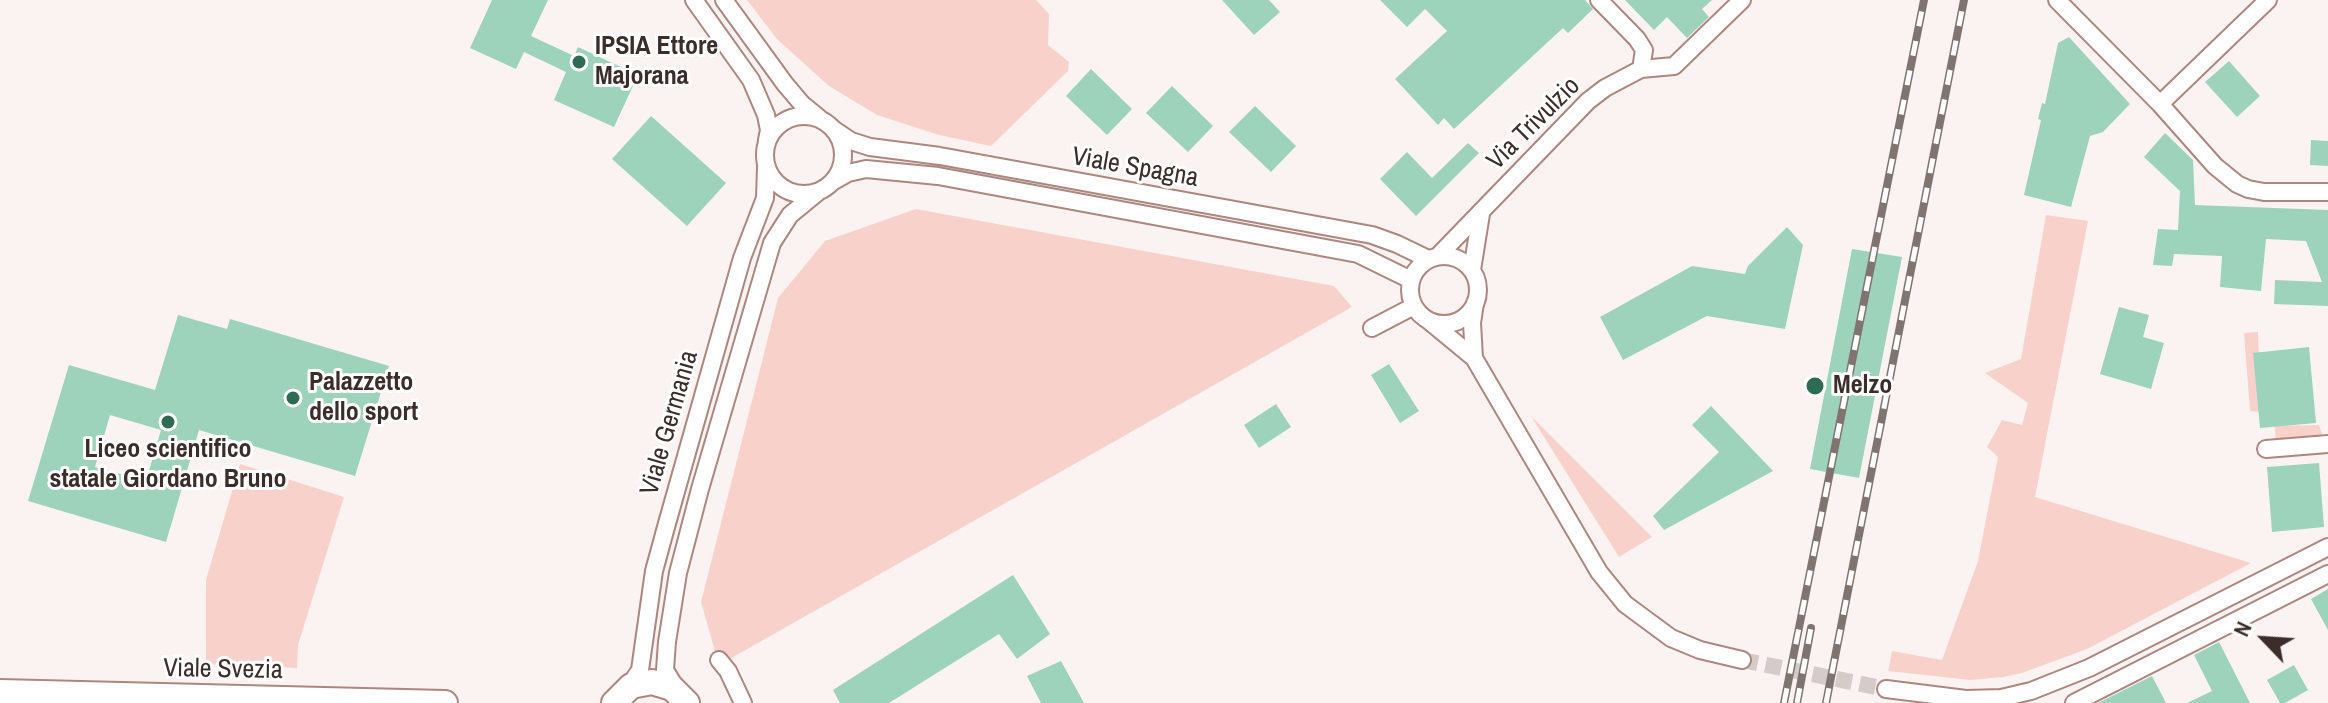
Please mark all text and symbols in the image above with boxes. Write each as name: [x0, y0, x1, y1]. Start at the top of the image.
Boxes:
place label: IPSIA Ettore Majorana: [595, 31, 718, 92]
marker: IPSIA Ettore Majorana: [570, 53, 588, 71]
street label: Via Trivulzio: [1481, 71, 1587, 177]
street label: Viale Spagna: [1069, 142, 1201, 194]
street label: Viale Germania: [634, 347, 706, 499]
place label: Palazzetto dello sport: [309, 367, 418, 428]
place label: Melzo: [1833, 370, 1892, 402]
marker: Melzo: [1804, 375, 1826, 397]
marker: Palazzetto dello sport: [284, 389, 302, 407]
marker: Liceo scientifico statale Giordano Bruno: [159, 413, 177, 431]
place label: Liceo scientifico statale Giordano Bruno: [50, 434, 286, 496]
north arrow: [2224, 599, 2304, 679]
text: N: [2226, 617, 2259, 641]
street label: Viale Svezia: [163, 653, 283, 687]

